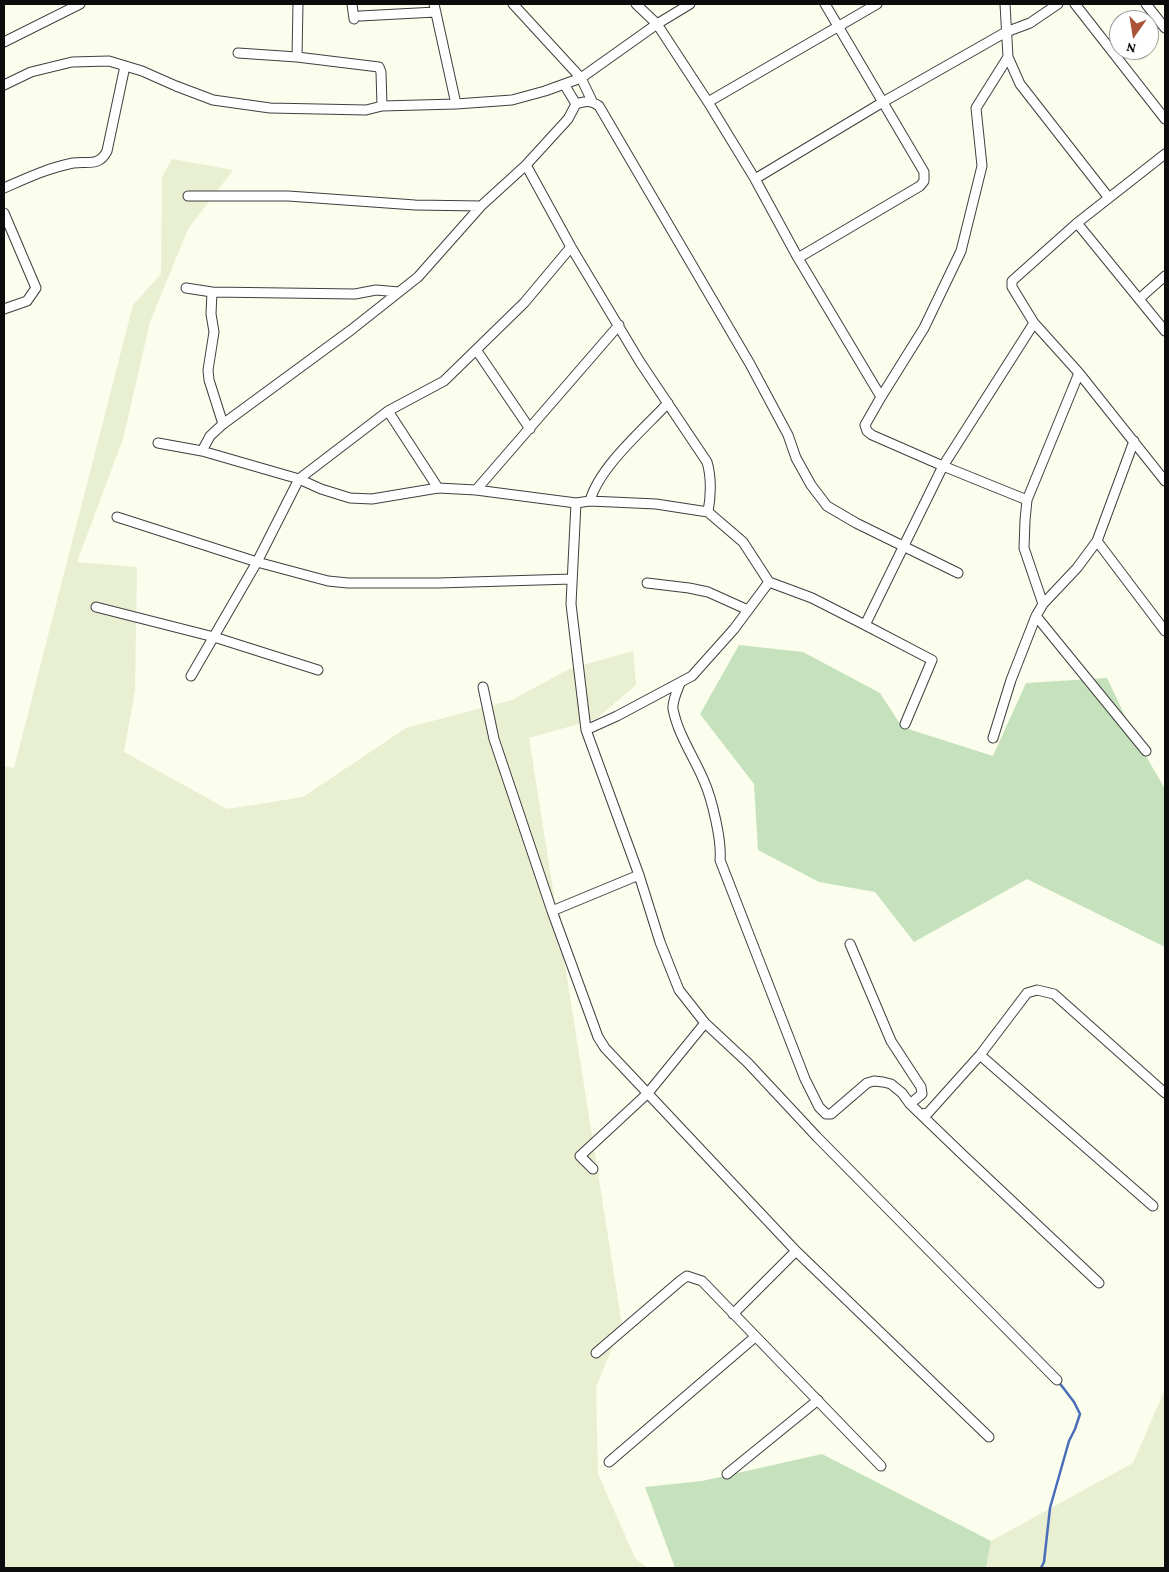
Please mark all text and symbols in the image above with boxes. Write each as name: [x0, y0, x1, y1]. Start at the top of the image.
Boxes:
north arrow: [1109, 10, 1159, 60]
text: N: [1124, 40, 1137, 58]

